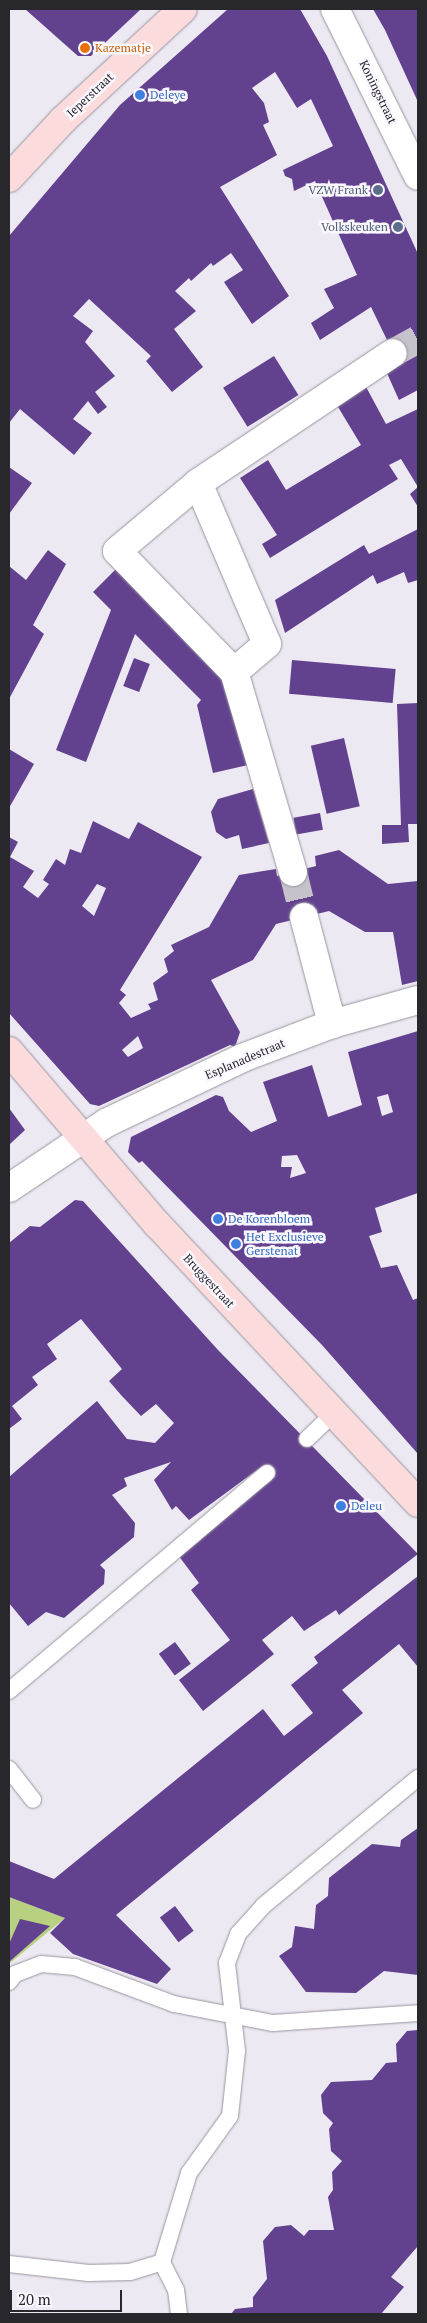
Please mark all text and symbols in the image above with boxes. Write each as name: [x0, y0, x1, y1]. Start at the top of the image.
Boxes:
place label: Kazematje: [95, 41, 151, 55]
marker: Kazematje: [79, 42, 91, 54]
street label: Koningstraat: [356, 58, 400, 126]
street label: Ieperstraat: [64, 70, 116, 120]
place label: Deleye: [150, 88, 186, 102]
marker: Deleye: [134, 89, 146, 101]
place label: VZW Frank: [308, 183, 368, 197]
marker: VZW Frank: [372, 184, 384, 196]
place label: Volkskeuken: [321, 220, 388, 234]
marker: Volkskeuken: [392, 221, 404, 233]
street label: Esplanadestraat: [203, 1036, 287, 1082]
place label: De Korenbloem: [228, 1212, 310, 1226]
marker: De Korenbloem: [212, 1213, 224, 1225]
place label: Het Exclusieve Gerstenat: [246, 1230, 324, 1258]
marker: Het Exclusieve Gerstenat: [230, 1238, 242, 1250]
street label: Bruggestraat: [180, 1251, 238, 1311]
place label: Deleu: [351, 1499, 382, 1513]
marker: Deleu: [335, 1500, 347, 1512]
scale bar: [12, 2280, 125, 2312]
text: 20 m: [18, 2289, 51, 2309]

